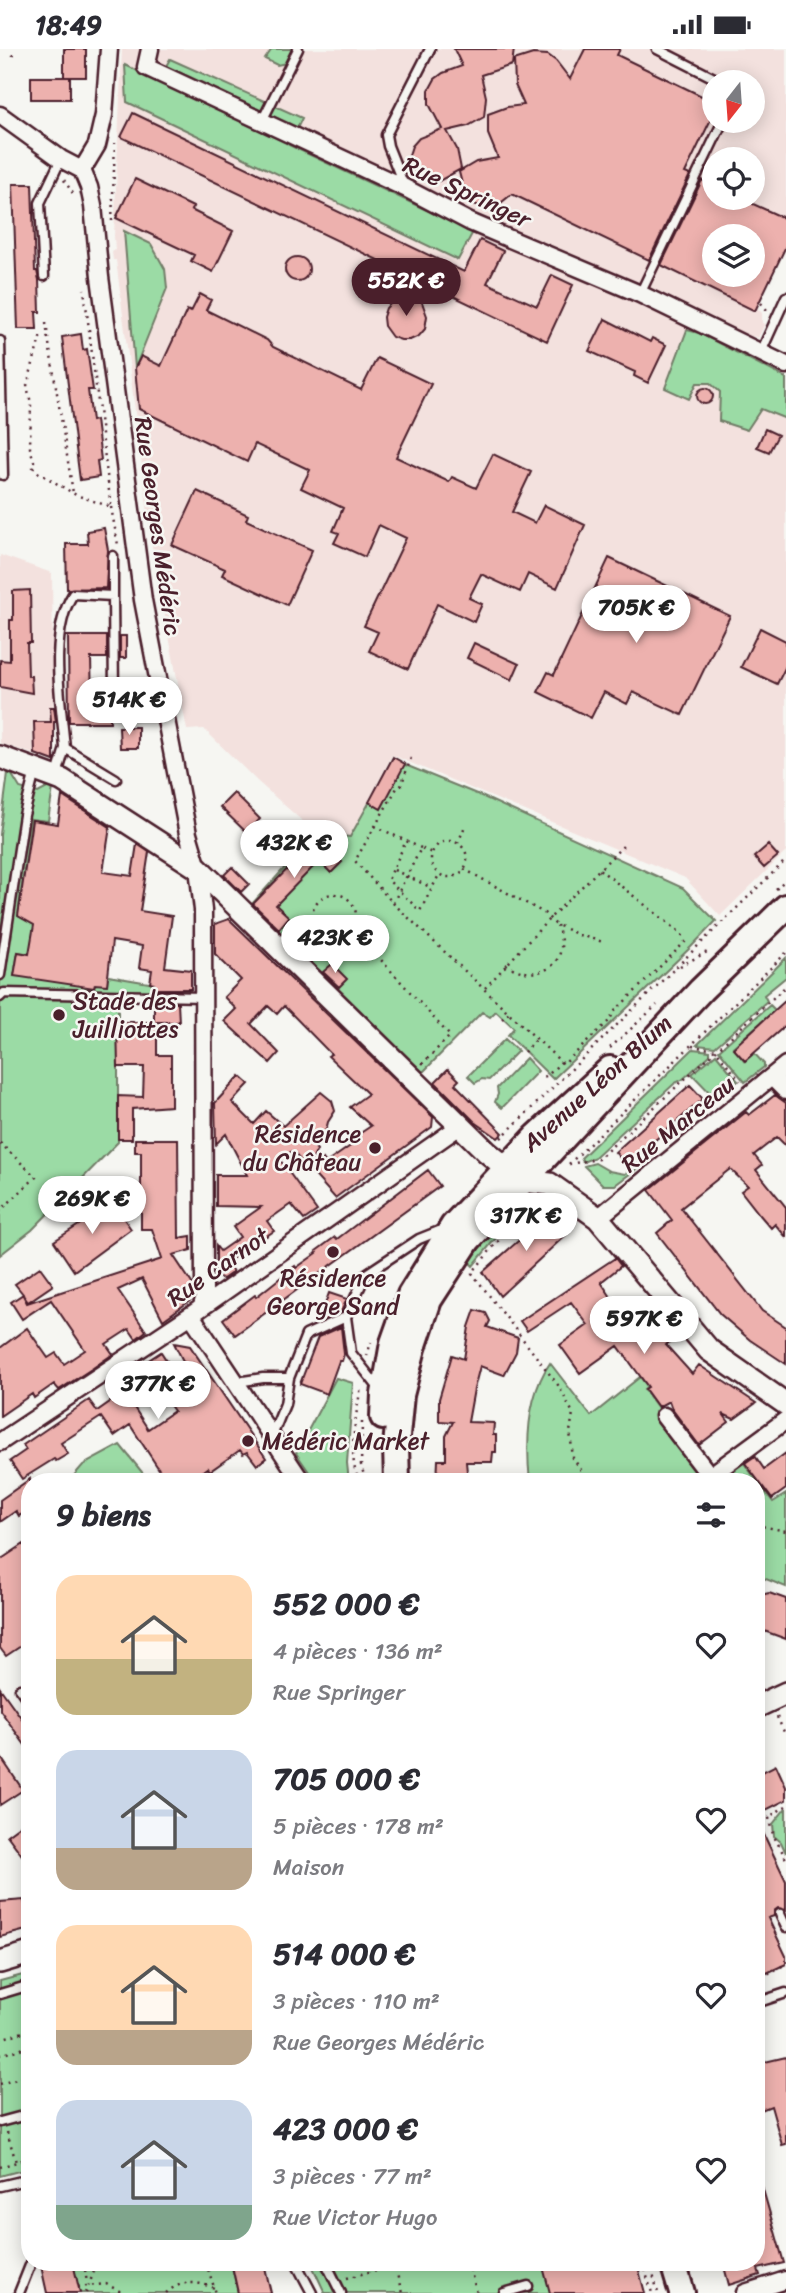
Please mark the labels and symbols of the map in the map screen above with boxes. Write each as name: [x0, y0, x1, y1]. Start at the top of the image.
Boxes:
north arrow: [702, 70, 765, 133]
street label: Rue Springer: [396, 144, 540, 241]
pin: 552K €: [349, 259, 463, 318]
street label: Rue Georges Médéric: [122, 414, 194, 638]
pin: 705K €: [579, 585, 693, 645]
pin: 514K €: [72, 677, 186, 737]
pin: 432K €: [237, 821, 351, 880]
pin: 423K €: [278, 915, 392, 975]
place label: Stade des Juilliottes: [72, 980, 178, 1050]
street label: Avenue Léon Blum: [511, 1003, 682, 1163]
marker: Stade des Juilliottes: [51, 1007, 67, 1023]
street label: Rue Marceau: [611, 1064, 745, 1184]
place label: Résidence du Château: [243, 1113, 361, 1183]
marker: Résidence du Château: [367, 1140, 383, 1156]
pin: 269K €: [35, 1177, 149, 1236]
pin: 317K €: [469, 1193, 583, 1253]
street label: Rue Carnot: [158, 1215, 279, 1318]
marker: Résidence George Sand: [325, 1244, 341, 1260]
place label: Résidence George Sand: [267, 1257, 401, 1327]
pin: 597K €: [587, 1297, 701, 1356]
pin: 377K €: [101, 1361, 215, 1421]
place label: Médéric Market: [262, 1420, 430, 1462]
marker: Médéric Market: [240, 1433, 256, 1449]

